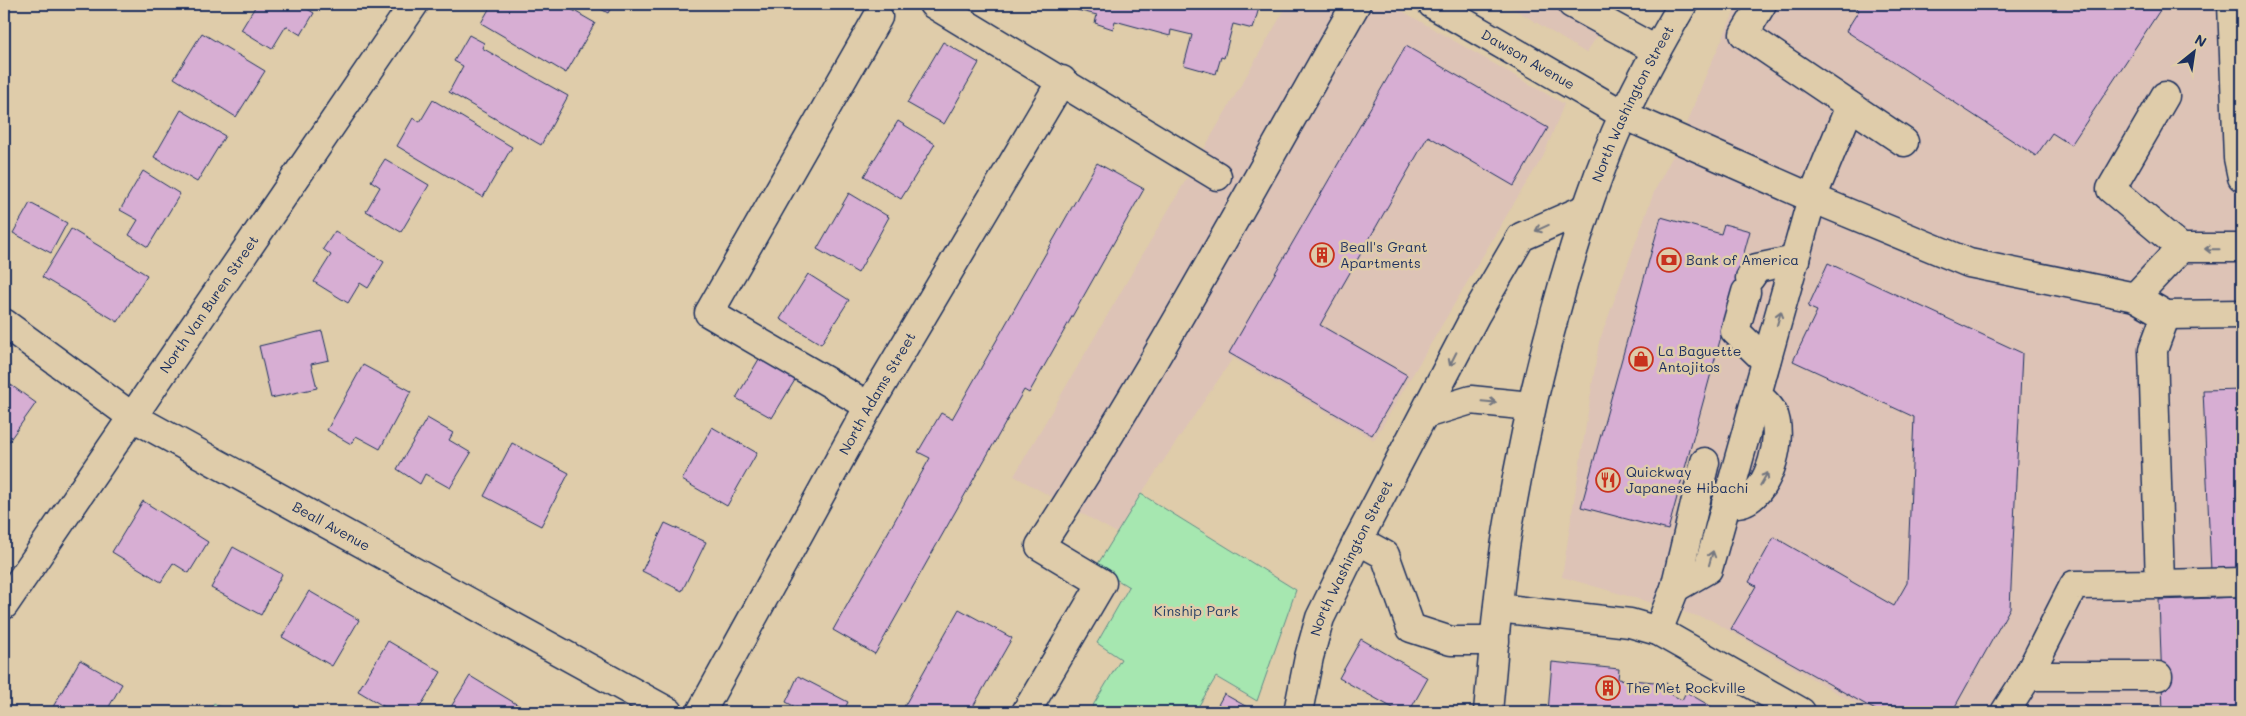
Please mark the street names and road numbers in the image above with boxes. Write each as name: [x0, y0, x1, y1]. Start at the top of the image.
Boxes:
street label: North Washington Street: [1587, 22, 1678, 185]
street label: Dawson Avenue: [1478, 25, 1579, 94]
street label: North Van Buren Street: [155, 231, 263, 377]
street label: North Adams Street: [834, 328, 920, 458]
street label: North Washington Street: [1305, 477, 1397, 638]
street label: Beall Avenue: [289, 497, 374, 555]

